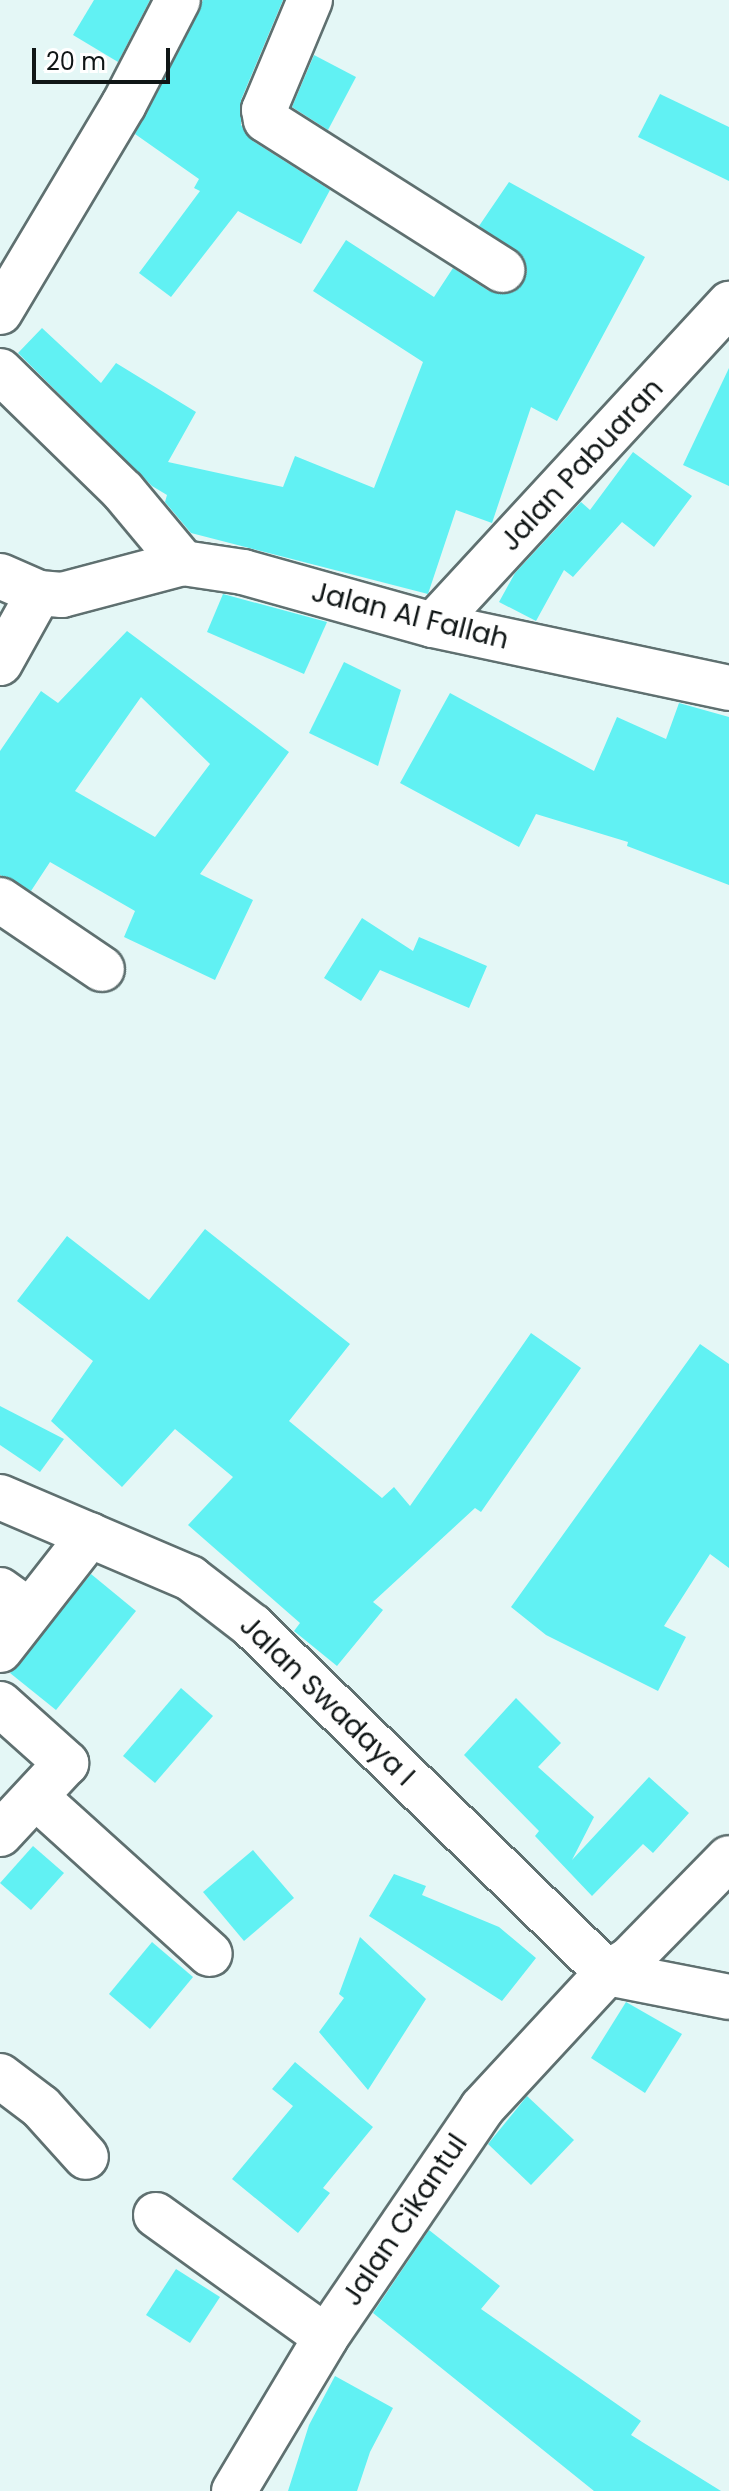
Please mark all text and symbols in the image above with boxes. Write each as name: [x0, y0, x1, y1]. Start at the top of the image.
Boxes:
scale bar: [36, 32, 174, 82]
text: 20 m: [46, 45, 106, 78]
street label: Jalan Pabuaran: [494, 372, 670, 558]
street label: Jalan Al Fallah: [308, 575, 512, 657]
street label: Jalan Swadaya I: [233, 1609, 421, 1793]
street label: Jalan Cikantul: [335, 2128, 475, 2312]

